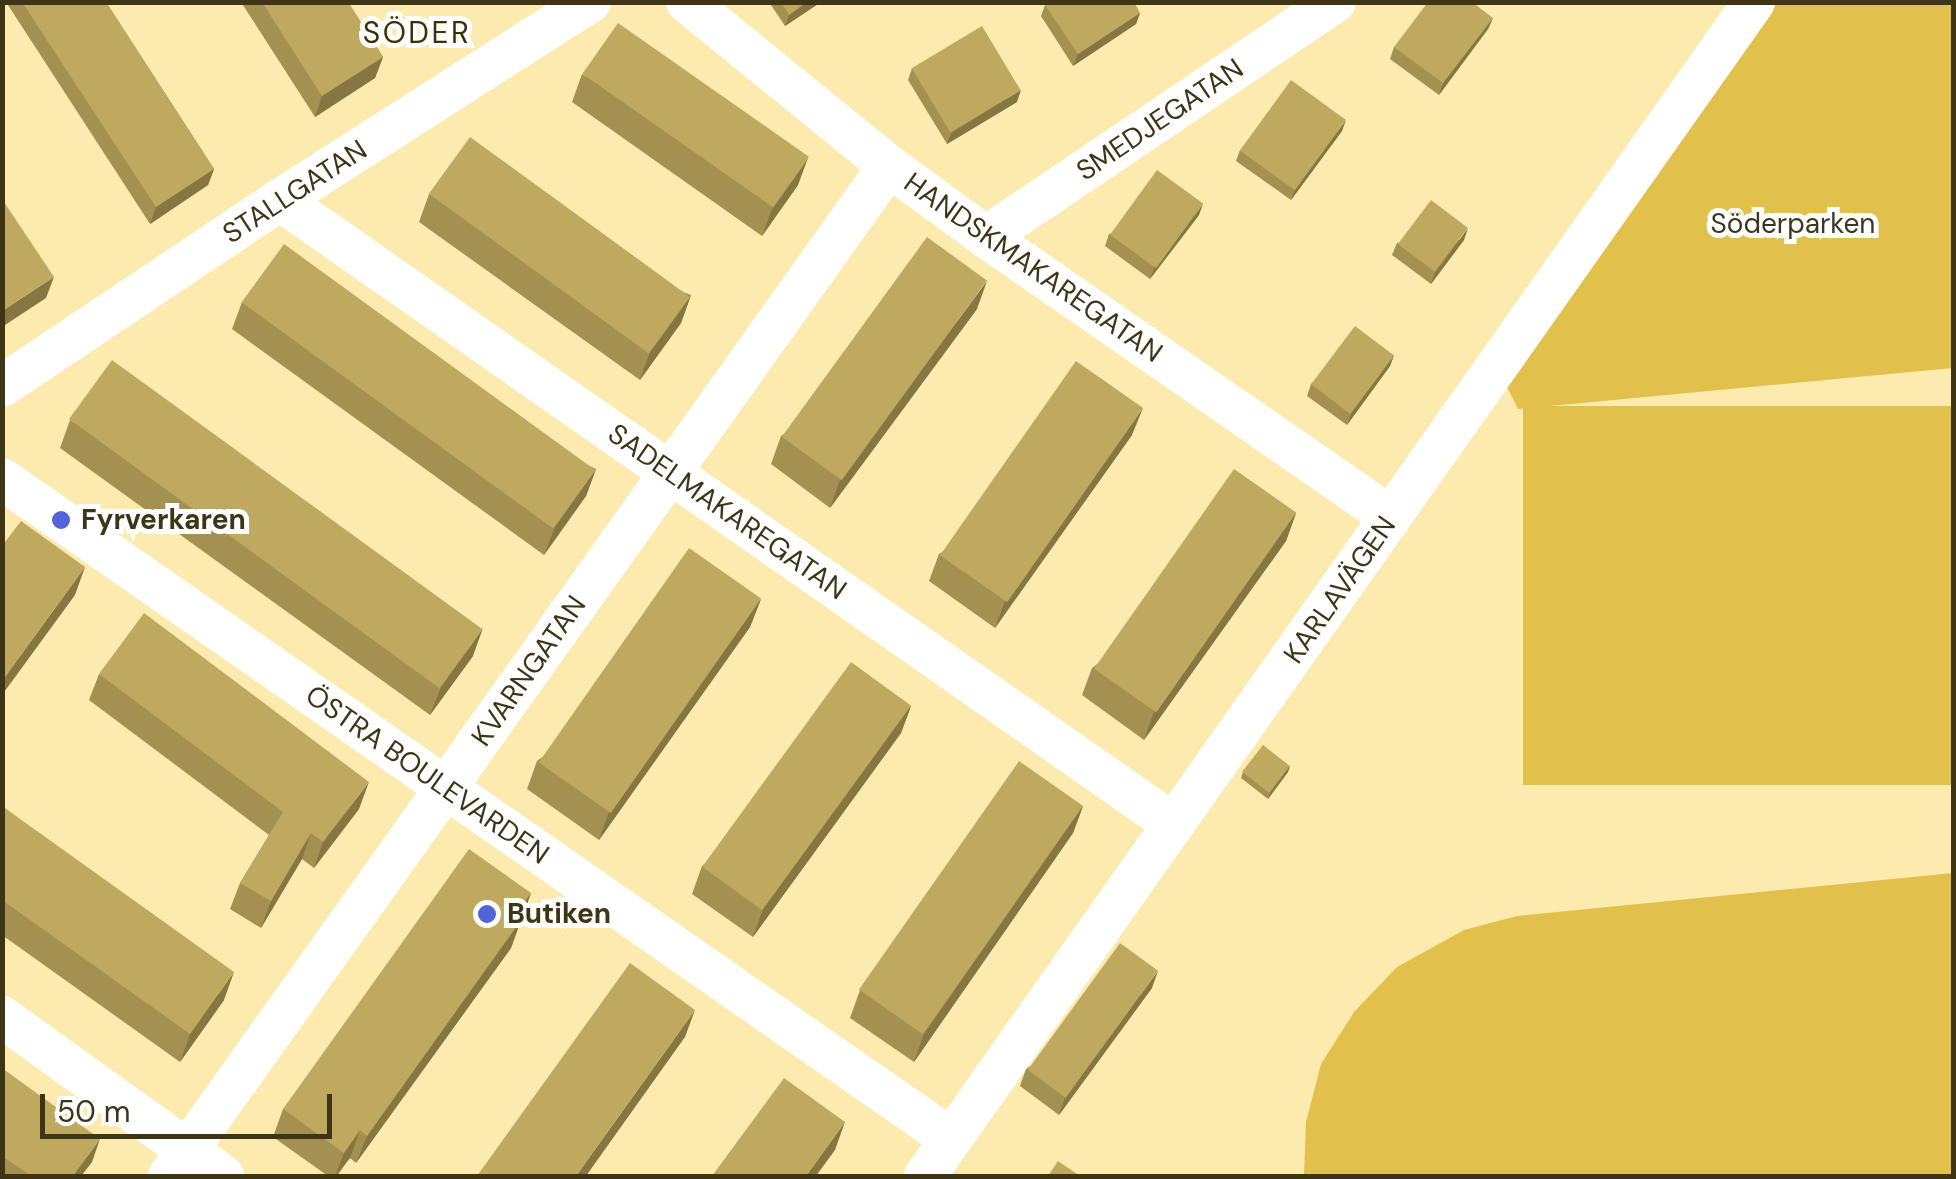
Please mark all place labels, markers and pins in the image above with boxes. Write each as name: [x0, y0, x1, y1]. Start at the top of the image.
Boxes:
place label: Fyrverkaren: [81, 503, 246, 537]
marker: Fyrverkaren: [50, 509, 72, 531]
place label: Butiken: [507, 897, 611, 931]
marker: Butiken: [476, 903, 498, 925]

